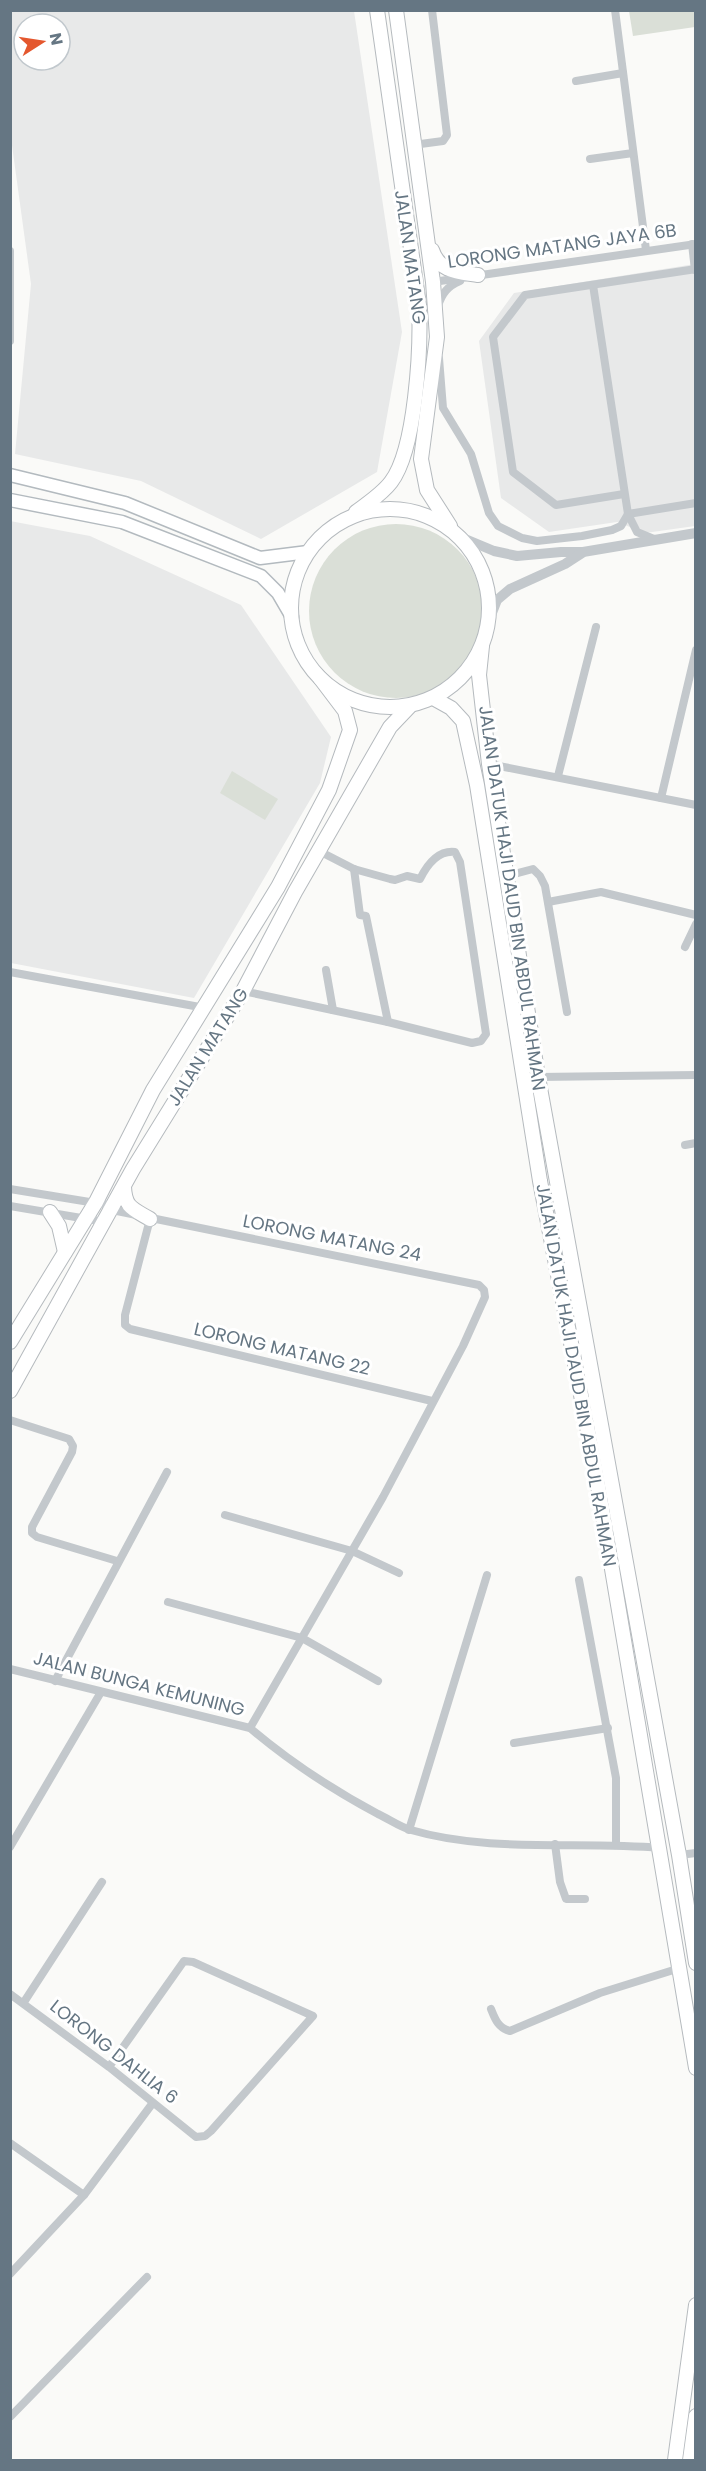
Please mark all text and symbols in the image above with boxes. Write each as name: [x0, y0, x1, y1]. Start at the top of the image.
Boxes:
north arrow: [12, 12, 72, 72]
text: N: [44, 31, 69, 47]
street label: JALAN MATANG: [389, 188, 432, 326]
street label: LORONG MATANG JAYA 6B: [446, 217, 678, 274]
street label: JALAN DATUK HAJI DAUD BIN ABDUL RAHMAN: [473, 704, 552, 1092]
street label: JALAN MATANG: [161, 983, 254, 1111]
street label: JALAN DATUK HAJI DAUD BIN ABDUL RAHMAN: [530, 1181, 623, 1568]
street label: LORONG MATANG 24: [241, 1208, 423, 1267]
street label: LORONG MATANG 22: [192, 1316, 373, 1381]
street label: JALAN BUNGA KEMUNING: [31, 1645, 248, 1722]
street label: LORONG DAHLIA 6: [45, 1994, 184, 2110]

